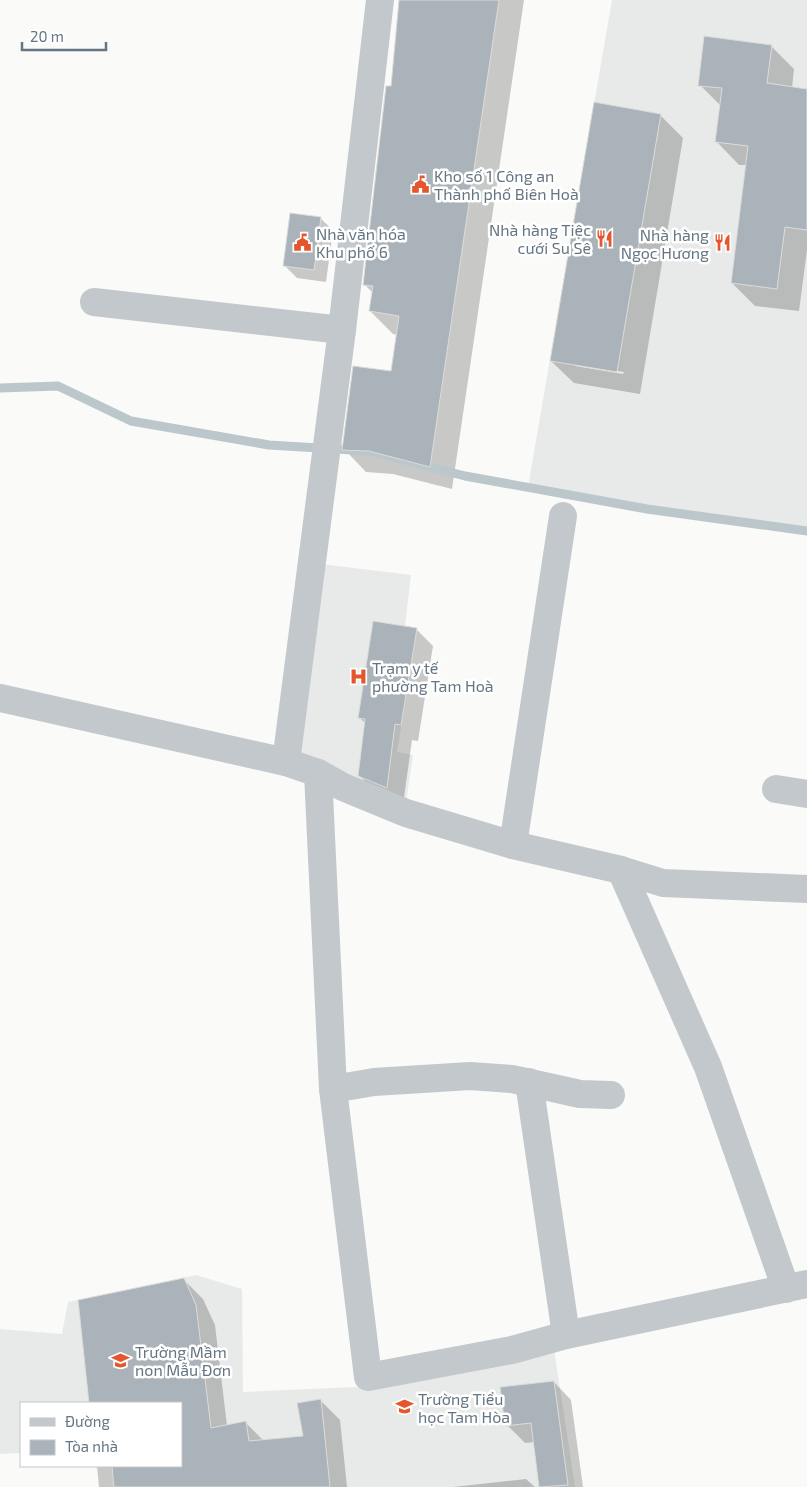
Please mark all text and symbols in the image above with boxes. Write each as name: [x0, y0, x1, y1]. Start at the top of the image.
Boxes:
scale bar: [22, 20, 106, 52]
text: 20 m: [30, 27, 64, 45]
place label: Kho số 1 Công an Thành phố Biên Hoà: [434, 166, 579, 203]
public building icon: Kho số 1 Công an Thành phố Biên Hoà: [410, 174, 430, 194]
place label: Nhà hàng Tiệc cưới Su Sê: [489, 220, 591, 257]
place label: Nhà văn hóa Khu phố 6: [316, 224, 406, 261]
place label: Nhà hàng Ngọc Hương: [621, 225, 709, 262]
restaurant icon: Nhà hàng Tiệc cưới Su Sê: [595, 228, 615, 248]
public building icon: Nhà văn hóa Khu phố 6: [292, 232, 312, 252]
restaurant icon: Nhà hàng Ngọc Hương: [713, 233, 733, 253]
place label: Trạm y tế phường Tam Hoà: [372, 658, 494, 695]
hospital icon: Trạm y tế phường Tam Hoà: [348, 666, 368, 686]
place label: Trường Mầm non Mẫu Đơn: [135, 1342, 231, 1379]
school or university icon: Trường Mầm non Mẫu Đơn: [111, 1350, 131, 1370]
place label: Trường Tiểu học Tam Hòa: [418, 1389, 510, 1426]
school or university icon: Trường Tiểu học Tam Hòa: [394, 1397, 414, 1417]
legend: [20, 1402, 182, 1467]
text: Đường: [65, 1412, 110, 1430]
text: Tòa nhà: [65, 1437, 118, 1455]

